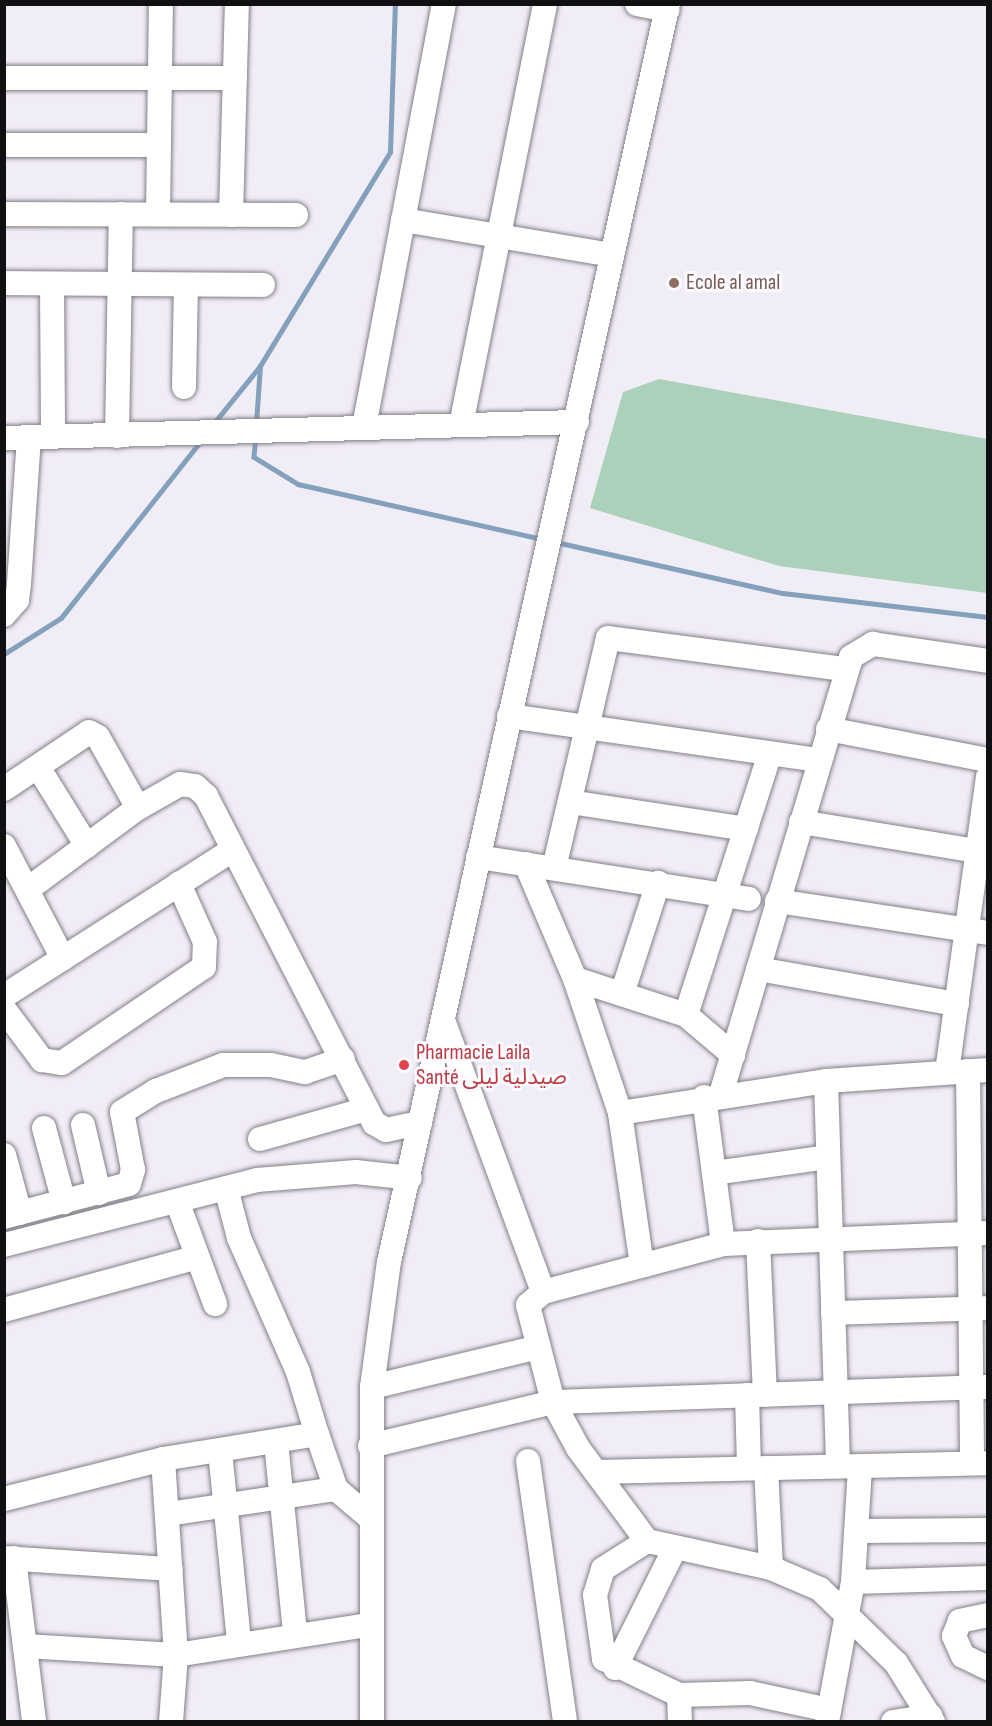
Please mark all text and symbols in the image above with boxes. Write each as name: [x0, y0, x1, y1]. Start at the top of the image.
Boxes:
place label: Ecole al amal: [686, 270, 780, 296]
marker: Ecole al amal: [667, 276, 681, 290]
place label: Pharmacie Laila Santé صيدلية ليلى: [416, 1039, 567, 1090]
marker: Pharmacie Laila Santé صيدلية ليلى: [397, 1058, 411, 1072]

